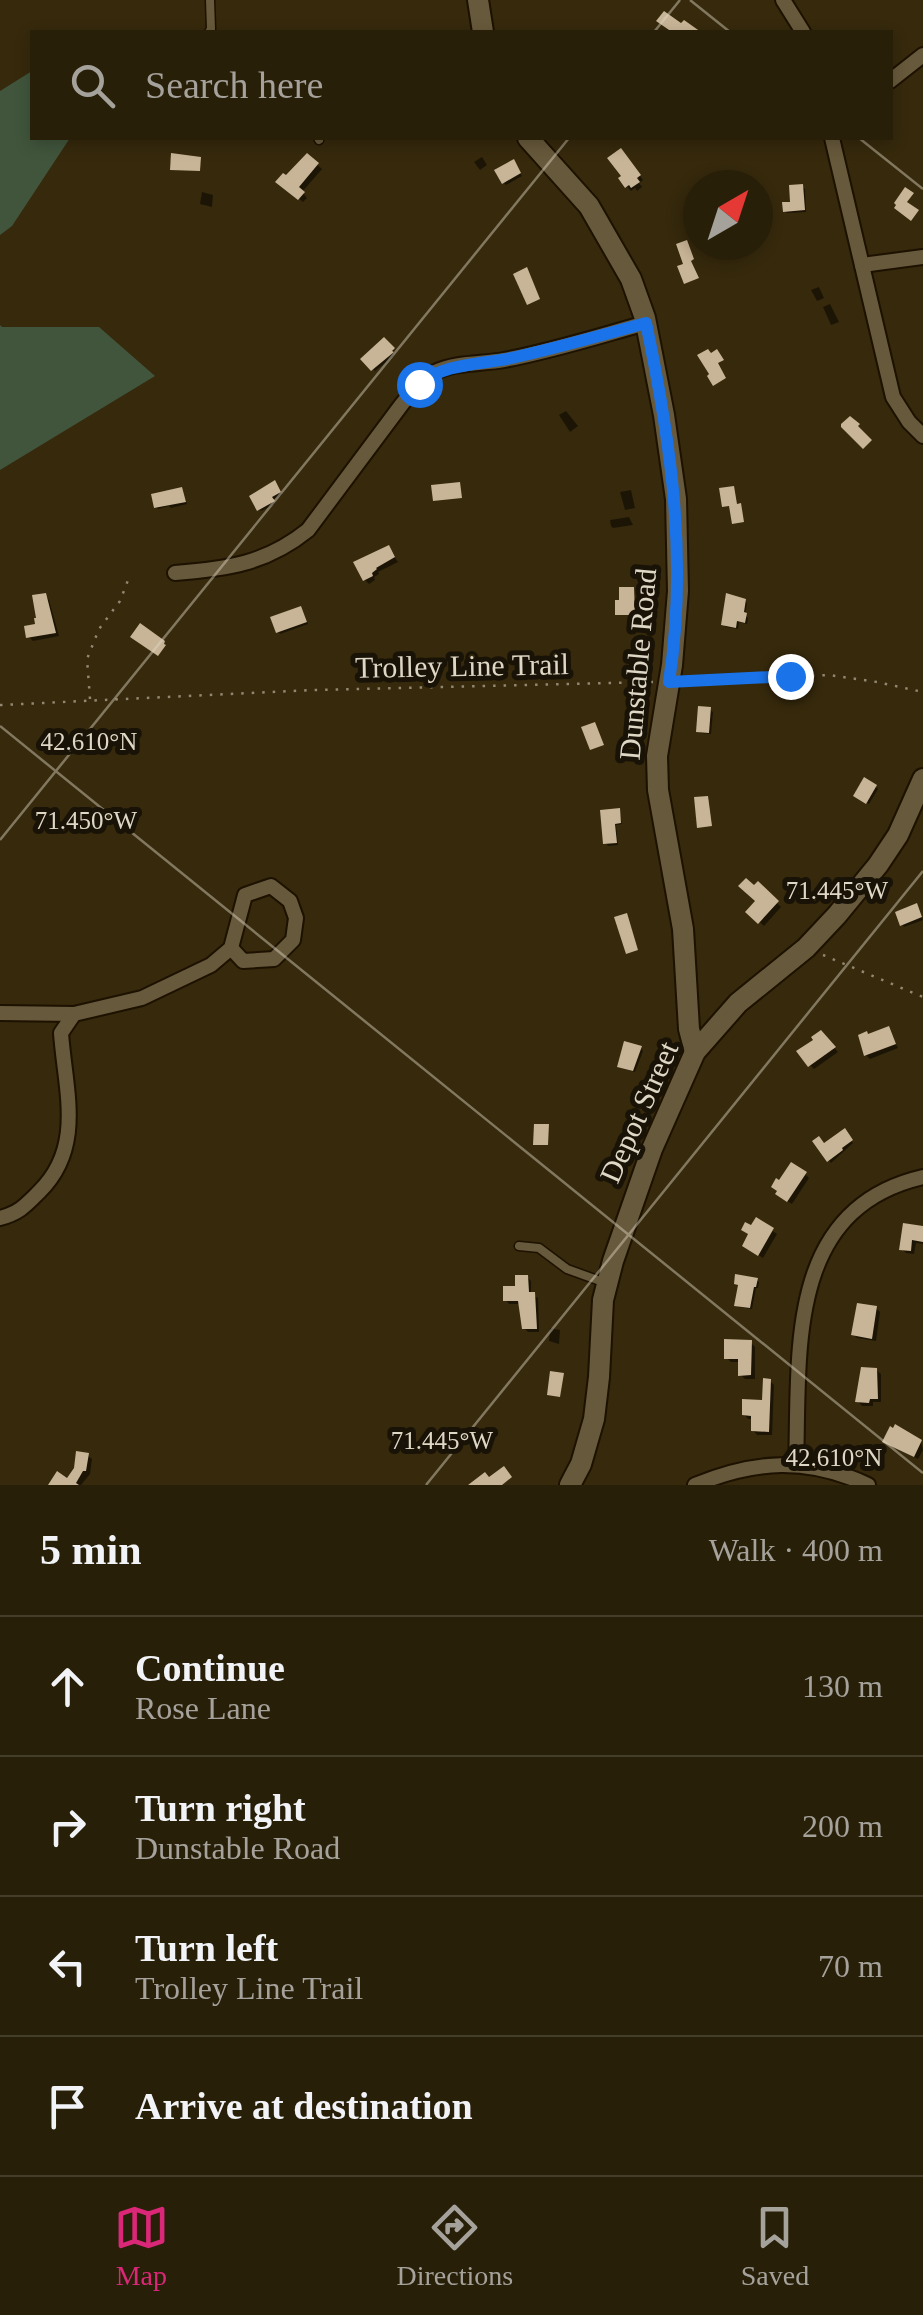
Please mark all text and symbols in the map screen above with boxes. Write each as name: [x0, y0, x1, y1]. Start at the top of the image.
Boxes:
search box: [30, 30, 893, 140]
icon: search: [65, 58, 120, 113]
text: Search here: [145, 64, 323, 106]
north arrow: [683, 170, 773, 260]
route start: [397, 362, 443, 408]
street label: Dunstable Road: [613, 567, 662, 761]
street label: Trolley Line Trail: [355, 647, 569, 684]
route end: [768, 654, 814, 700]
text: 42.610°N: [41, 728, 137, 755]
text: 71.450°W: [35, 807, 138, 834]
text: 71.445°W: [786, 877, 889, 904]
street label: Depot Street: [593, 1036, 685, 1187]
text: 71.445°W: [391, 1427, 494, 1454]
text: 42.610°N: [786, 1444, 882, 1471]
text: 5 min: [40, 1527, 142, 1573]
text: Walk · 400 m: [709, 1532, 883, 1568]
text: Continue: [135, 1647, 285, 1689]
icon: ahead: [40, 1659, 95, 1714]
text: 130 m: [802, 1668, 883, 1704]
text: Rose Lane: [135, 1690, 271, 1726]
text: Turn right: [135, 1787, 306, 1829]
icon: right: [40, 1799, 95, 1854]
text: 200 m: [802, 1808, 883, 1844]
text: Dunstable Road: [135, 1830, 340, 1866]
text: Turn left: [135, 1927, 278, 1969]
icon: left: [40, 1939, 95, 1994]
text: 70 m: [818, 1948, 883, 1984]
text: Trolley Line Trail: [135, 1970, 363, 2006]
icon: arrive: [40, 2079, 95, 2134]
text: Arrive at destination: [135, 2085, 473, 2127]
tab: Map: [114, 2200, 169, 2292]
tab: Directions: [396, 2200, 513, 2292]
tab: Saved: [741, 2200, 809, 2292]

